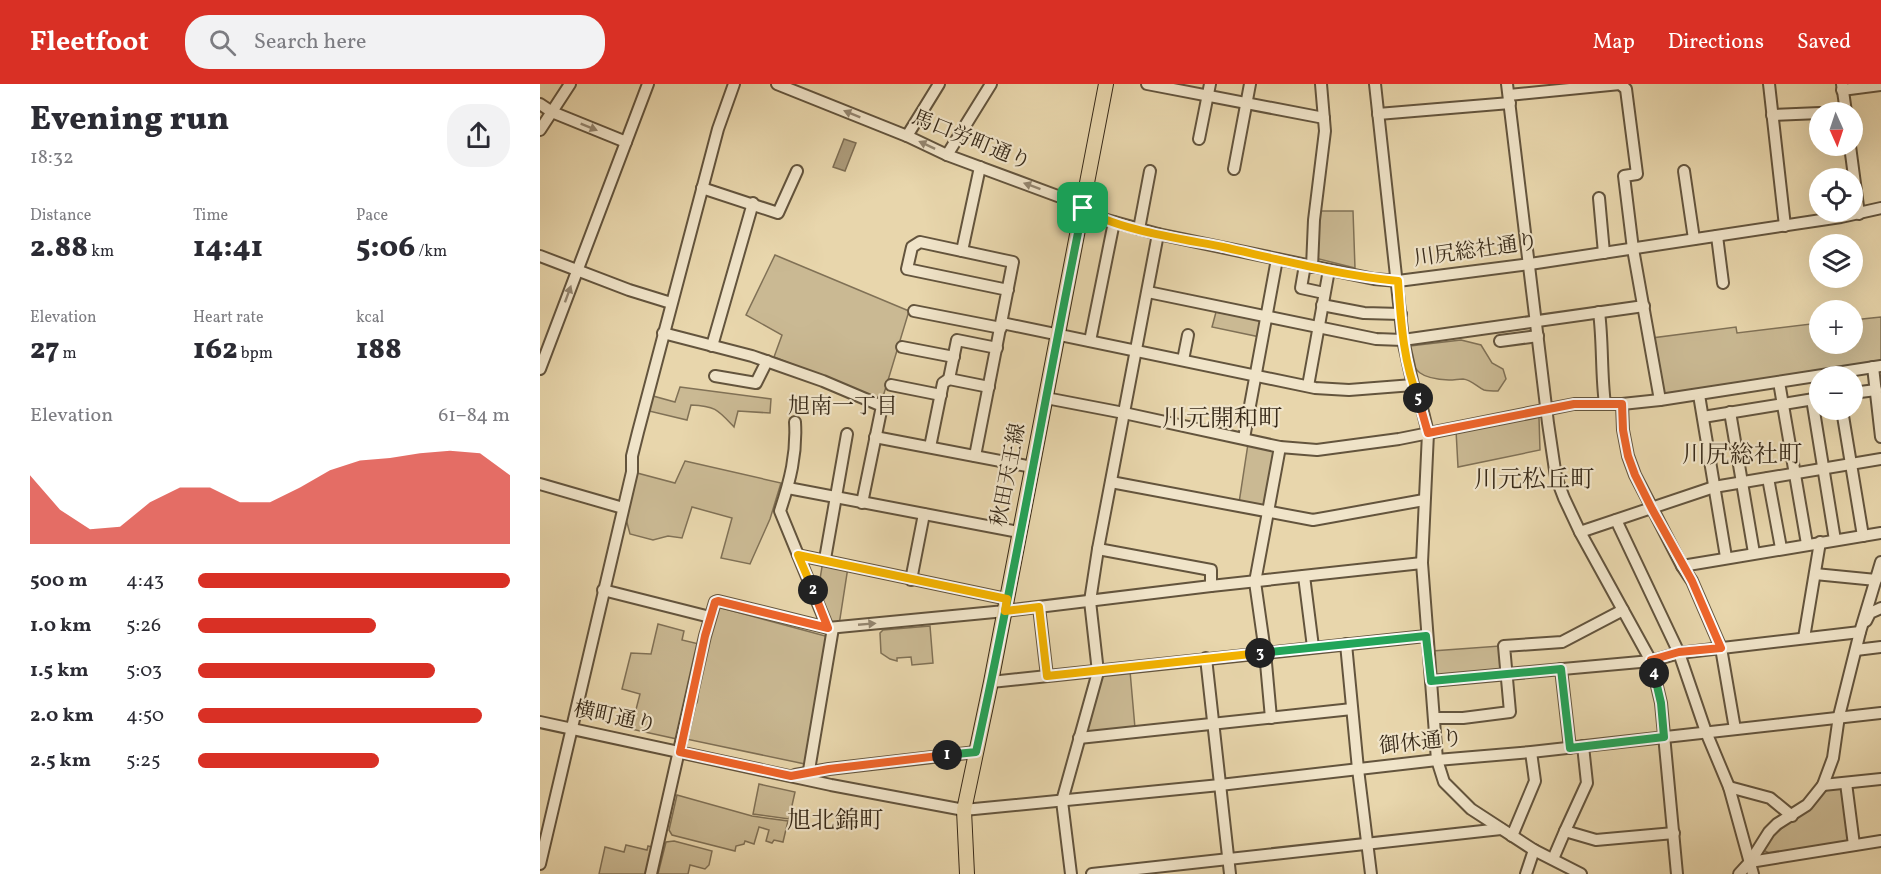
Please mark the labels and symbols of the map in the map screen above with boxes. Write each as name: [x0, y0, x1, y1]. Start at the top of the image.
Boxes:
north arrow: [1809, 102, 1863, 156]
street label: 馬口労町通り: [907, 104, 1035, 178]
one-way arrow: [843, 109, 861, 119]
one-way arrow: [580, 123, 598, 132]
one-way arrow: [918, 141, 935, 150]
one-way arrow: [1022, 181, 1040, 191]
pin: [1057, 182, 1108, 233]
street label: 川尻総社通り: [1412, 228, 1540, 274]
one-way arrow: [563, 285, 573, 303]
pin: 5: [1403, 383, 1433, 413]
district label: 旭南一丁目: [788, 392, 898, 423]
district label: 川元開和町: [1162, 403, 1282, 437]
street label: 秋田天王線: [985, 421, 1033, 529]
district label: 川尻総社町: [1682, 439, 1802, 473]
district label: 川元松丘町: [1474, 464, 1594, 498]
pin: 2: [798, 575, 828, 605]
one-way arrow: [858, 619, 877, 629]
pin: 3: [1245, 638, 1275, 668]
pin: 4: [1639, 658, 1669, 688]
street label: 横町通り: [571, 695, 659, 741]
street label: 御休通り: [1378, 724, 1464, 762]
pin: 1: [932, 740, 962, 770]
district label: 旭北錦町: [787, 805, 883, 839]

